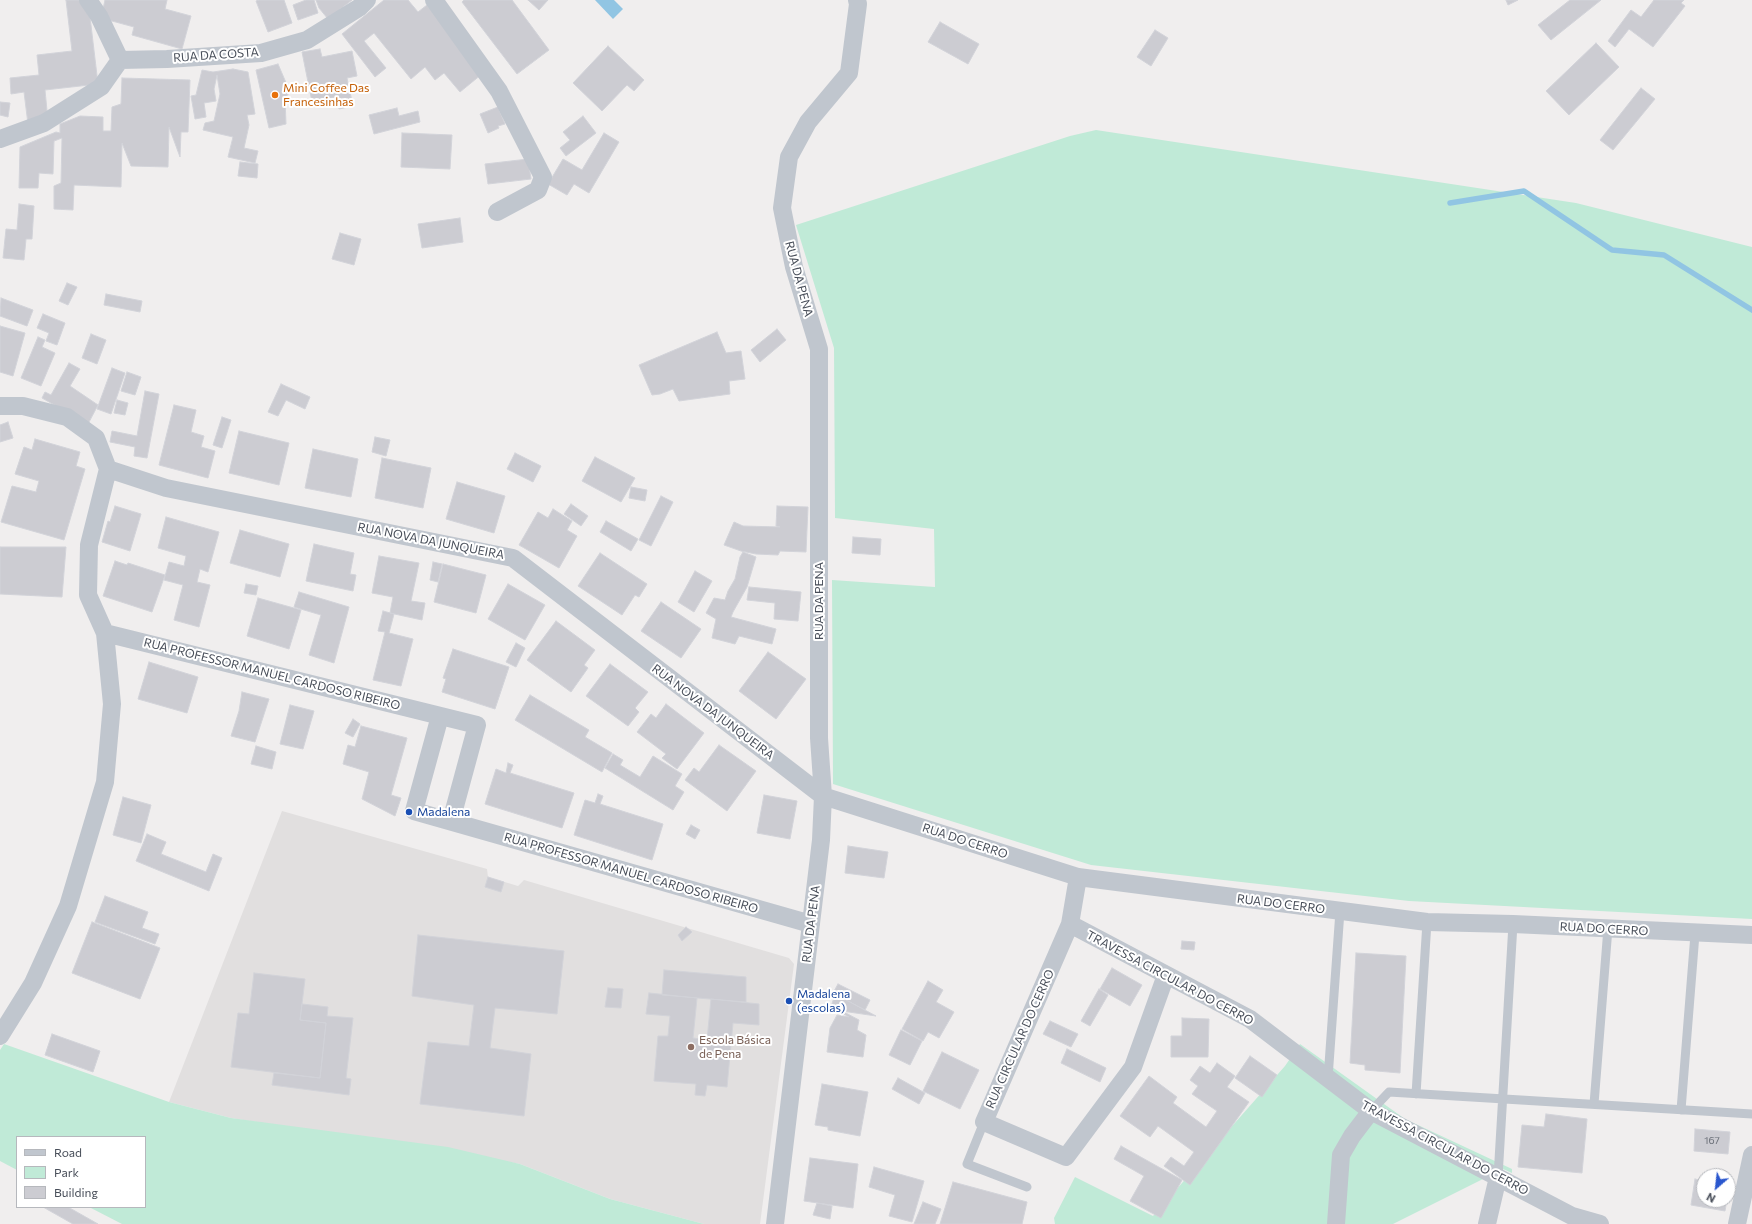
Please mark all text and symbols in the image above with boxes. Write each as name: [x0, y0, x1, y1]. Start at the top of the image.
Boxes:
street label: RUA DA COSTA: [173, 45, 259, 65]
place label: Mini Coffee Das Francesinhas: [283, 81, 370, 109]
marker: Mini Coffee Das Francesinhas: [270, 90, 280, 100]
street label: RUA DA PENA: [782, 240, 816, 318]
street label: RUA NOVA DA JUNQUEIRA: [356, 520, 506, 562]
street label: RUA DA PENA: [812, 562, 826, 640]
street label: RUA PROFESSOR MANUEL CARDOSO RIBEIRO: [142, 635, 402, 713]
street label: RUA NOVA DA JUNQUEIRA: [649, 661, 777, 763]
place label: Madalena: [417, 805, 470, 819]
marker: Madalena: [404, 807, 414, 817]
street label: RUA DO CERRO: [921, 820, 1009, 862]
street label: RUA PROFESSOR MANUEL CARDOSO RIBEIRO: [502, 830, 760, 916]
street label: RUA DA PENA: [799, 885, 823, 963]
street label: RUA DO CERRO: [1236, 891, 1326, 917]
street label: RUA DO CERRO: [1559, 919, 1649, 939]
street label: TRAVESSA CIRCULAR DO CERRO: [1084, 928, 1256, 1028]
street label: RUA CIRCULAR DO CERRO: [983, 967, 1057, 1111]
place label: Madalena (escolas): [797, 987, 850, 1015]
marker: Madalena (escolas): [784, 996, 794, 1006]
place label: Escola Básica de Pena: [699, 1033, 771, 1061]
marker: Escola Básica de Pena: [686, 1042, 696, 1052]
street label: TRAVESSA CIRCULAR DO CERRO: [1359, 1098, 1531, 1198]
house number: 167: [1704, 1135, 1720, 1147]
legend: [16, 1136, 146, 1208]
text: Road: [54, 1145, 82, 1159]
text: Park: [54, 1165, 79, 1179]
north arrow: [1696, 1168, 1736, 1208]
text: Building: [54, 1185, 98, 1199]
text: N: [1704, 1190, 1717, 1206]

